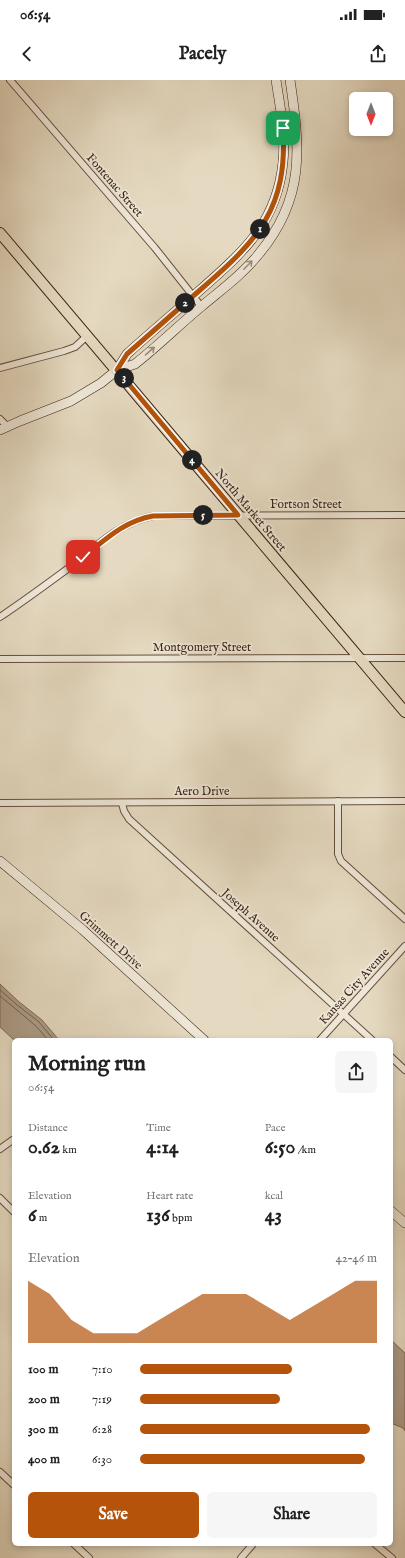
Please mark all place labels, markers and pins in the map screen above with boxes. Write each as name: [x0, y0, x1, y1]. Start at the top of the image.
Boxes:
pin: [266, 111, 300, 145]
pin: 1: [250, 219, 270, 239]
pin: 2: [175, 293, 195, 313]
pin: 3: [114, 368, 134, 388]
pin: 4: [182, 450, 202, 470]
pin: 5: [193, 505, 213, 525]
pin: [66, 540, 100, 574]

